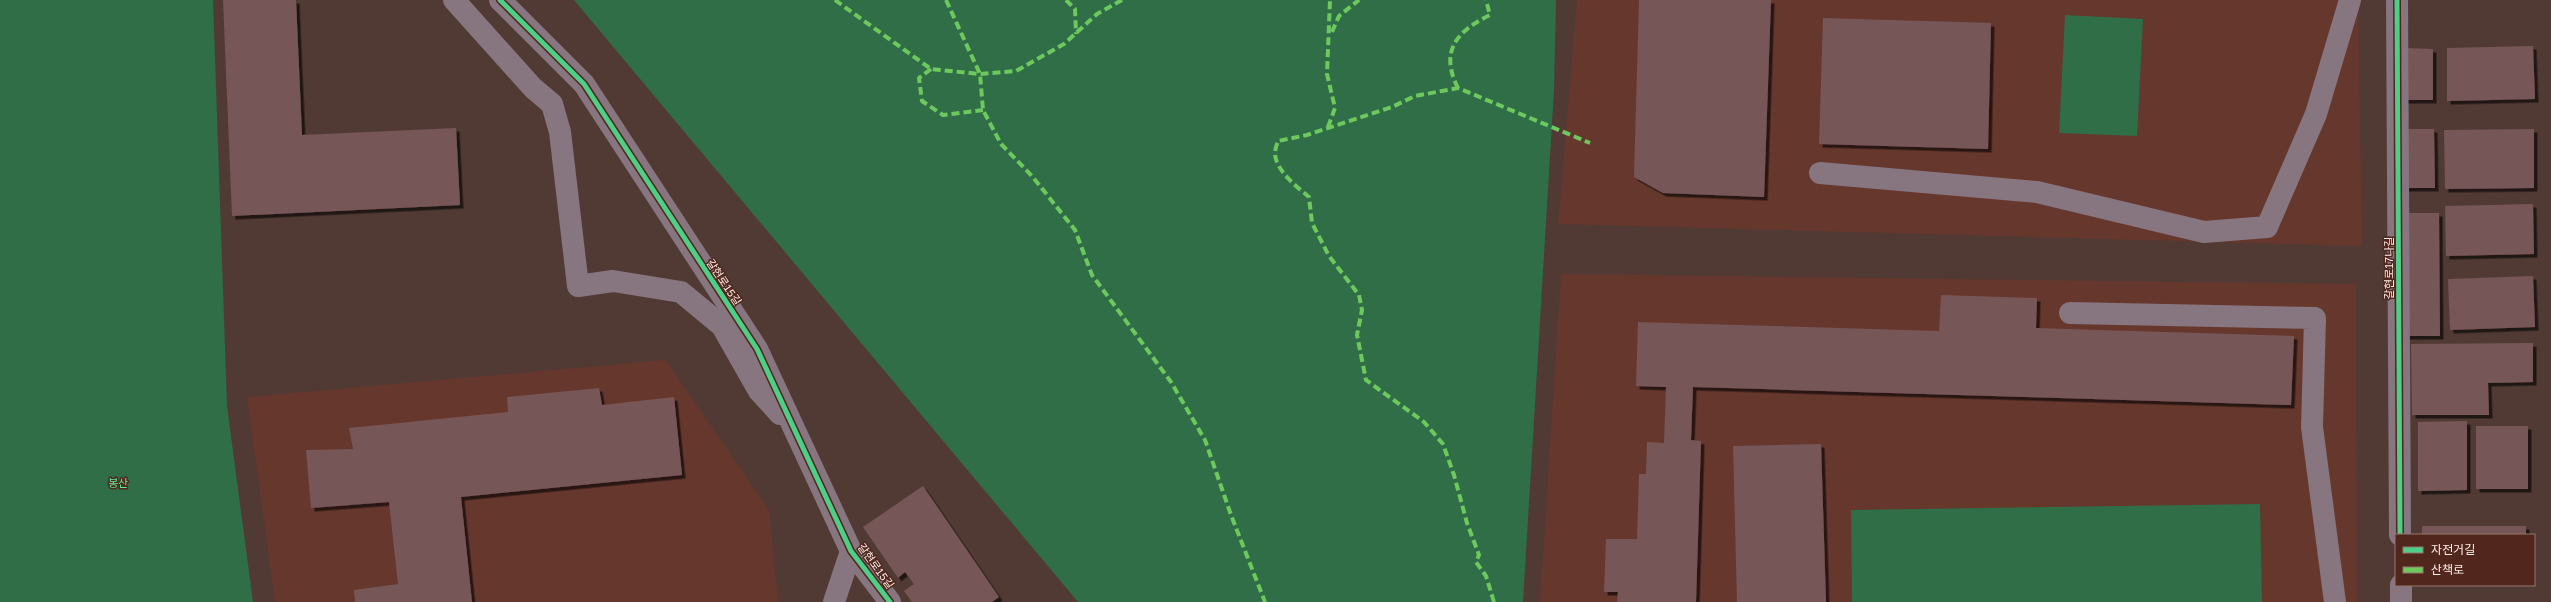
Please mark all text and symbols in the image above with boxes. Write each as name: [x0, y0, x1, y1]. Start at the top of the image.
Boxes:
street label: 갈현로17나길: [2383, 237, 2395, 299]
street label: 갈현로15길: [704, 257, 744, 307]
park label: 봉산: [108, 477, 128, 489]
legend: [2395, 534, 2535, 586]
street label: 갈현로15길: [856, 541, 896, 591]
text: 자전거길: [2431, 543, 2475, 557]
text: 산책로: [2431, 563, 2464, 577]

